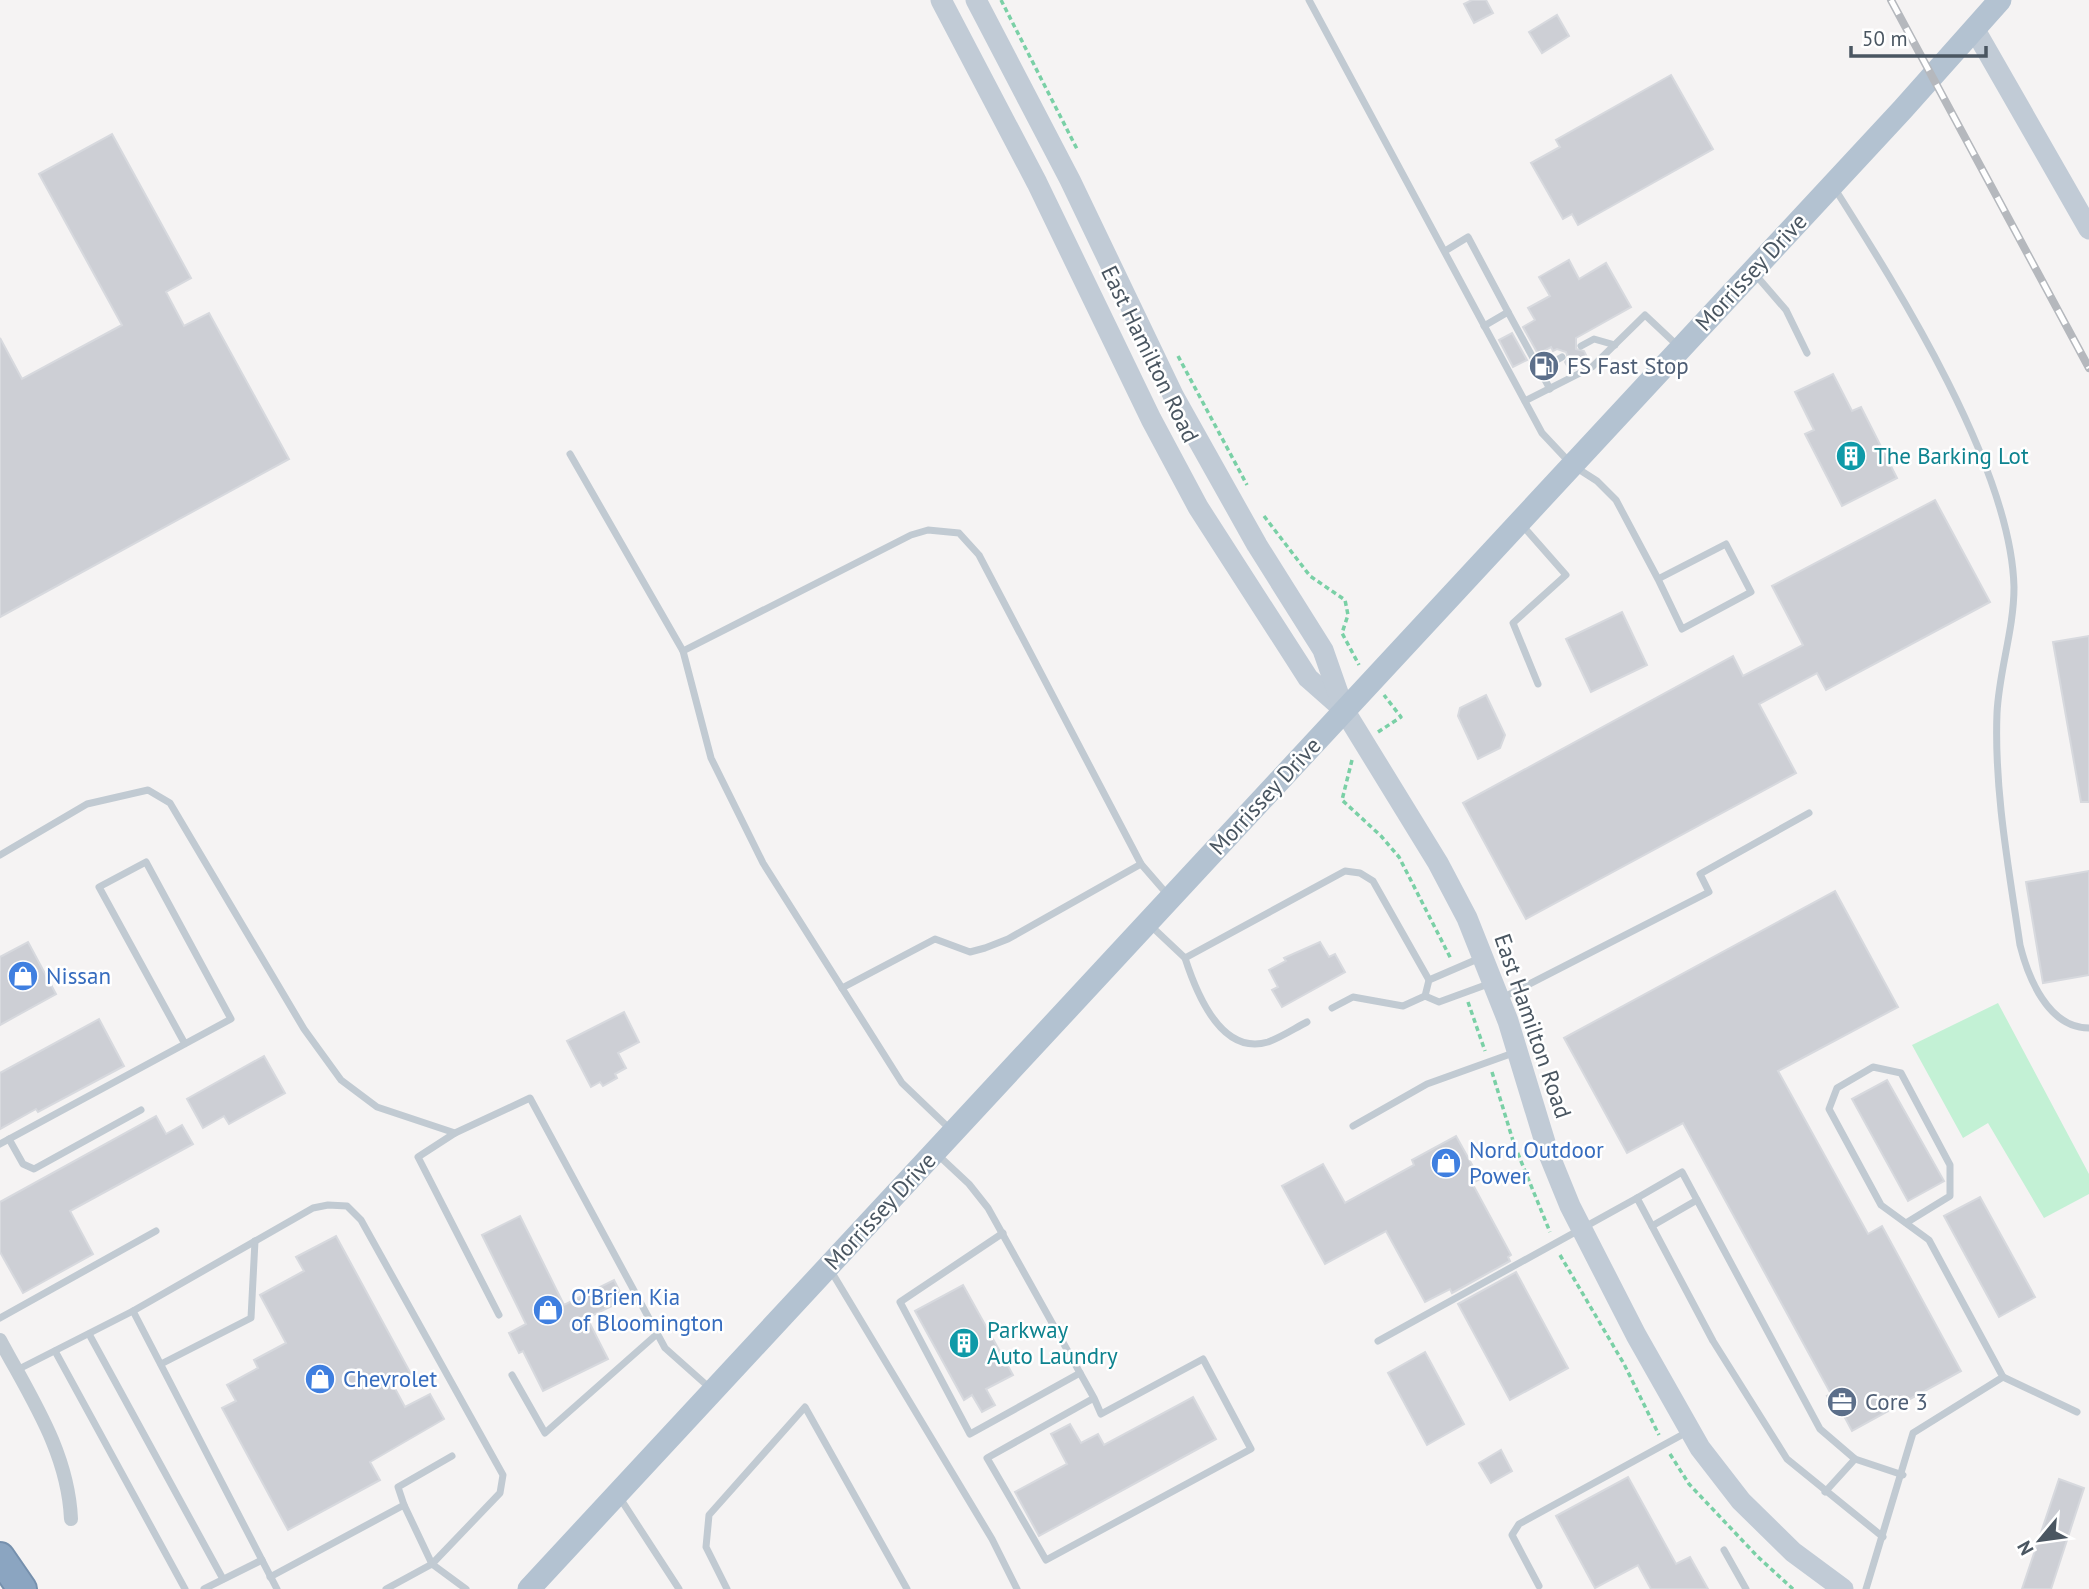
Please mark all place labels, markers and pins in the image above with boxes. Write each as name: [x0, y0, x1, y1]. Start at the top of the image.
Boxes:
fuel station icon: FS Fast Stop: [1527, 349, 1561, 383]
place label: FS Fast Stop: [1567, 351, 1689, 380]
building icon: The Barking Lot: [1834, 439, 1868, 473]
place label: The Barking Lot: [1874, 441, 2029, 470]
shop icon: Nissan: [6, 959, 40, 993]
place label: Nissan: [46, 961, 111, 990]
place label: Nord Outdoor Power: [1469, 1135, 1604, 1190]
shop icon: Nord Outdoor Power: [1429, 1146, 1463, 1180]
place label: O'Brien Kia of Bloomington: [571, 1282, 724, 1337]
shop icon: O'Brien Kia of Bloomington: [531, 1293, 565, 1327]
place label: Parkway Auto Laundry: [987, 1315, 1118, 1370]
building icon: Parkway Auto Laundry: [947, 1326, 981, 1360]
shop icon: Chevrolet: [303, 1362, 337, 1396]
place label: Chevrolet: [343, 1364, 438, 1393]
office icon: Core 3: [1825, 1385, 1859, 1419]
place label: Core 3: [1865, 1387, 1928, 1416]

